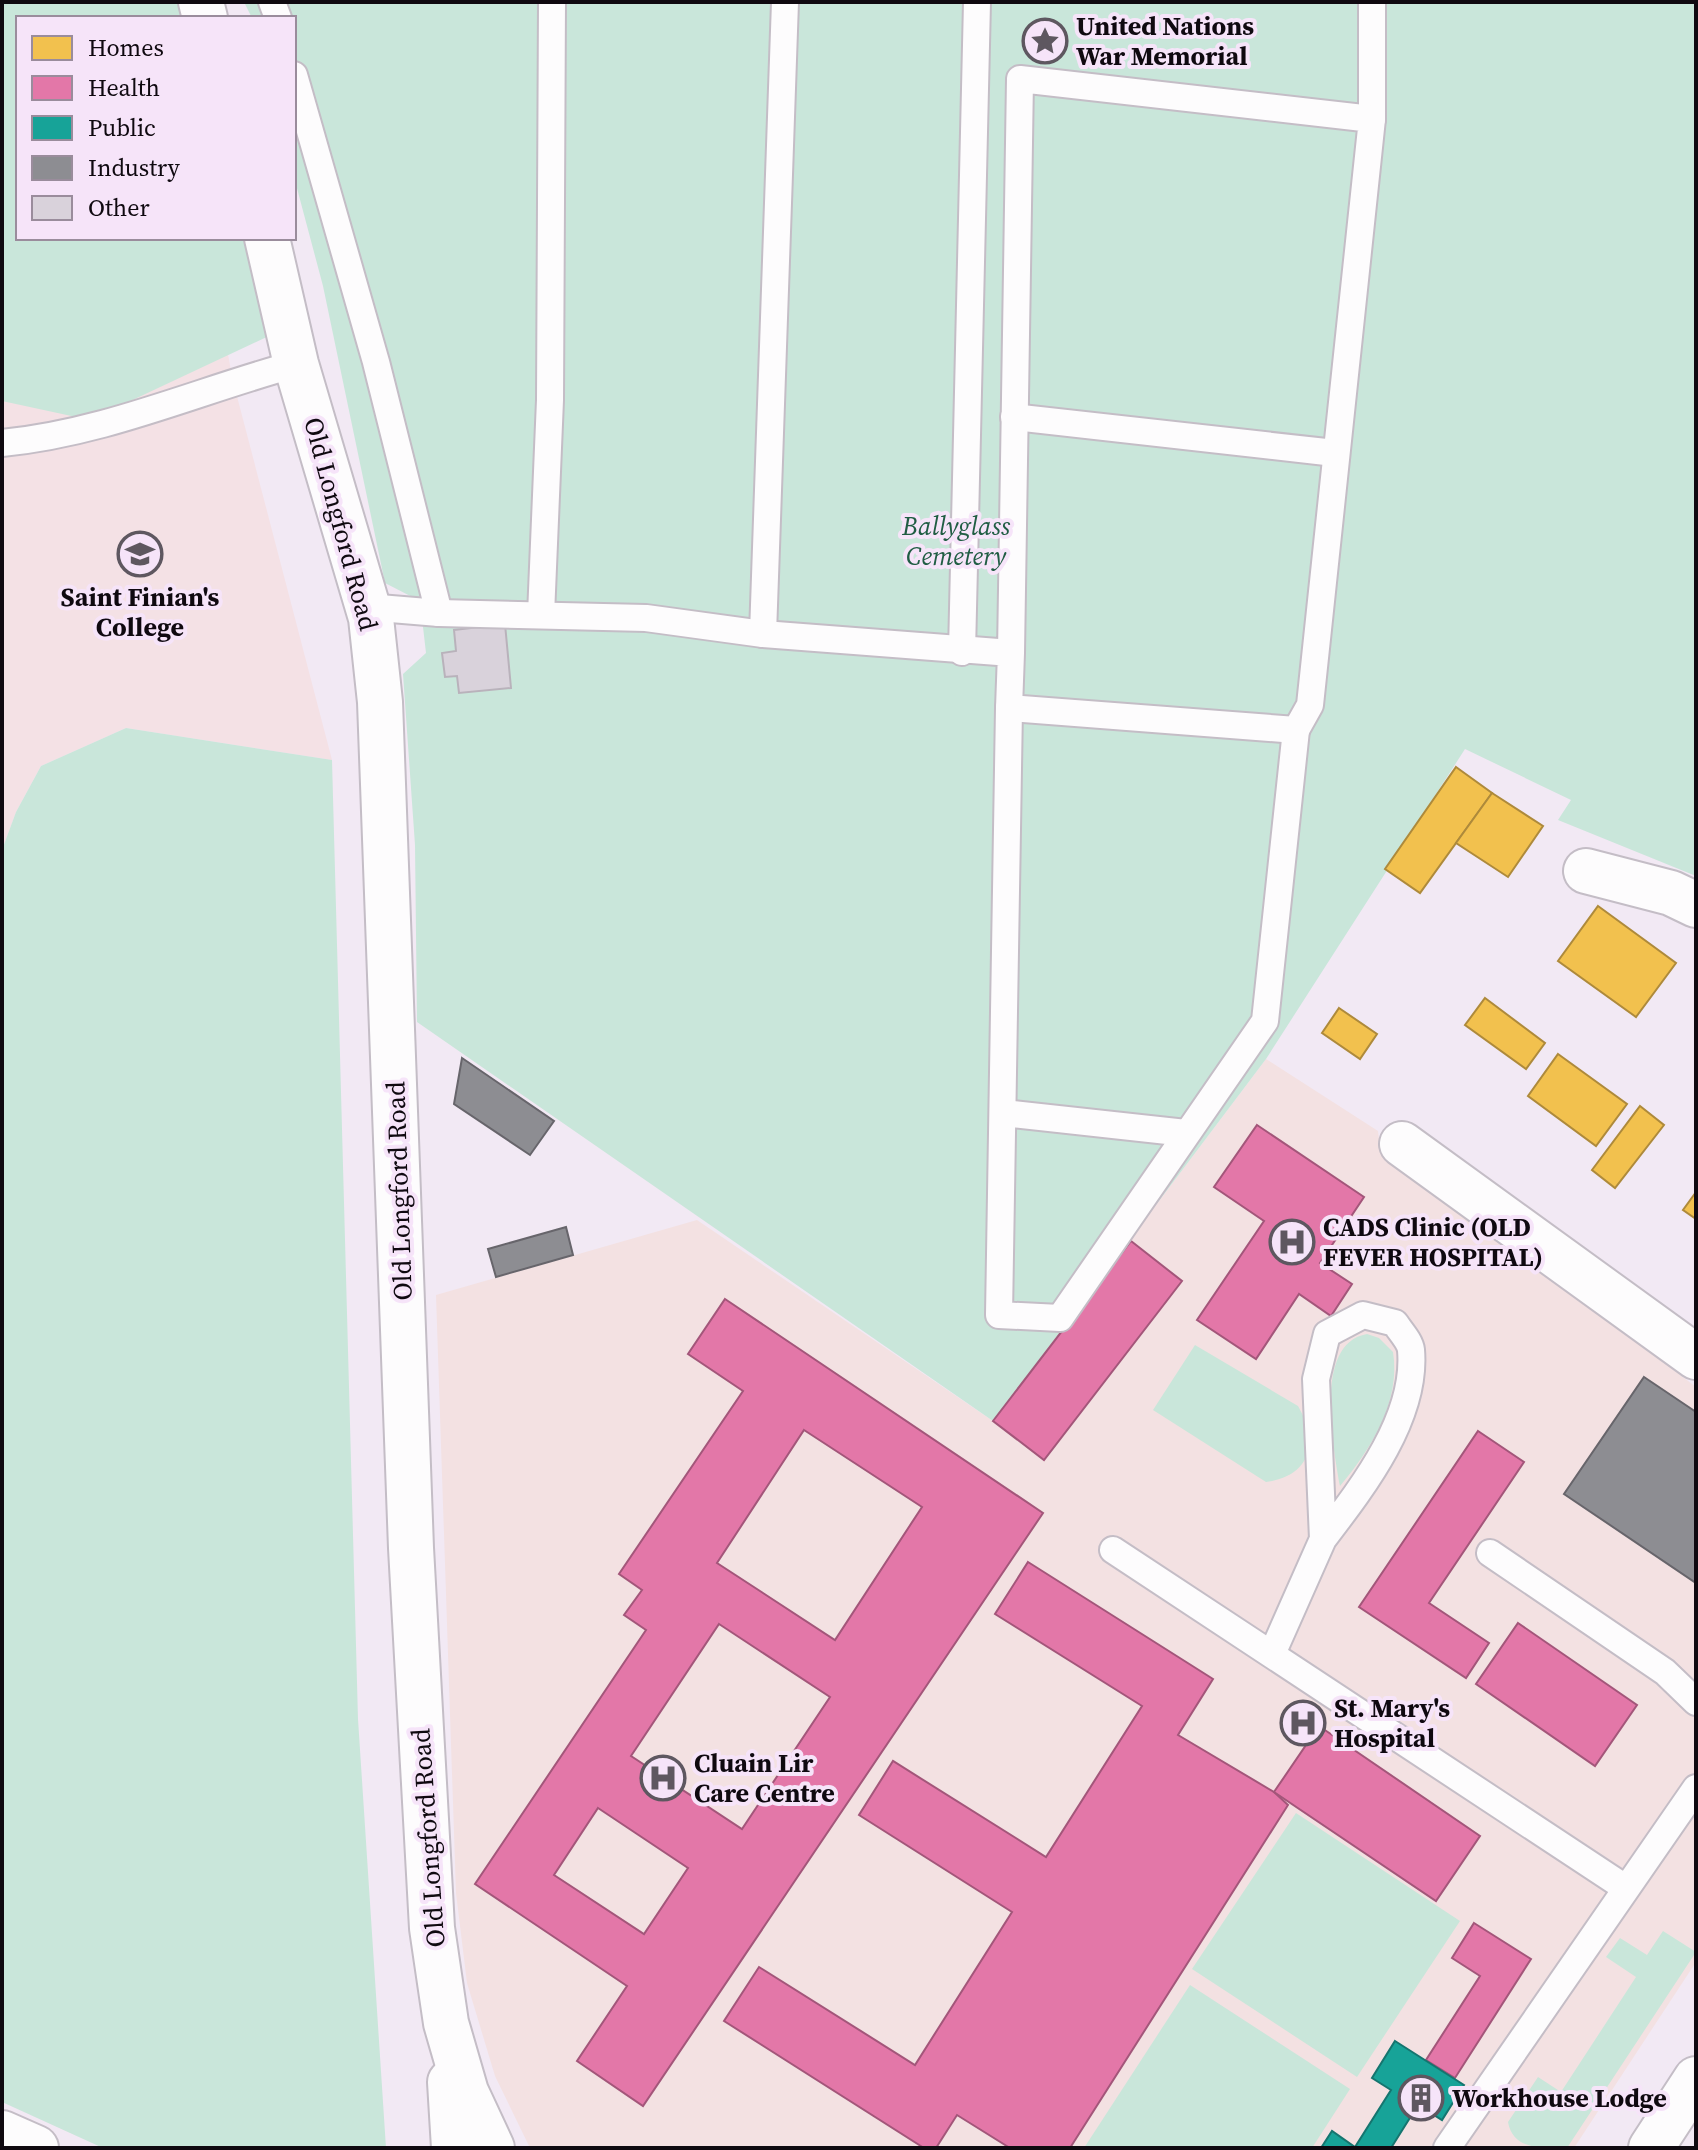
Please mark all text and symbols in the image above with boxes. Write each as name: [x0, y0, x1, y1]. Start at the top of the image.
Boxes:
place label: United Nations War Memorial: [1076, 8, 1254, 74]
legend: [16, 16, 296, 240]
place icon: United Nations War Memorial: [1021, 17, 1069, 65]
text: Homes: [88, 31, 164, 64]
text: Health: [88, 71, 160, 104]
text: Public: [88, 111, 156, 144]
text: Industry: [88, 151, 180, 184]
text: Other: [88, 191, 150, 224]
street label: Old Longford Road: [295, 413, 387, 635]
park label: Ballyglass Cemetery: [901, 508, 1011, 574]
school or university icon: Saint Finian's College: [116, 530, 164, 578]
place label: Saint Finian's College: [61, 579, 220, 645]
street label: Old Longford Road: [377, 1080, 421, 1301]
place label: CADS Clinic (OLD FEVER HOSPITAL): [1323, 1209, 1543, 1275]
hospital icon: CADS Clinic (OLD FEVER HOSPITAL): [1268, 1218, 1316, 1266]
place label: St. Mary's Hospital: [1334, 1690, 1450, 1756]
hospital icon: St. Mary's Hospital: [1279, 1699, 1327, 1747]
street label: Old Longford Road: [402, 1727, 454, 1949]
place label: Cluain Lir Care Centre: [694, 1745, 835, 1811]
hospital icon: Cluain Lir Care Centre: [639, 1754, 687, 1802]
building icon: Workhouse Lodge: [1397, 2074, 1445, 2122]
place label: Workhouse Lodge: [1452, 2080, 1667, 2116]

